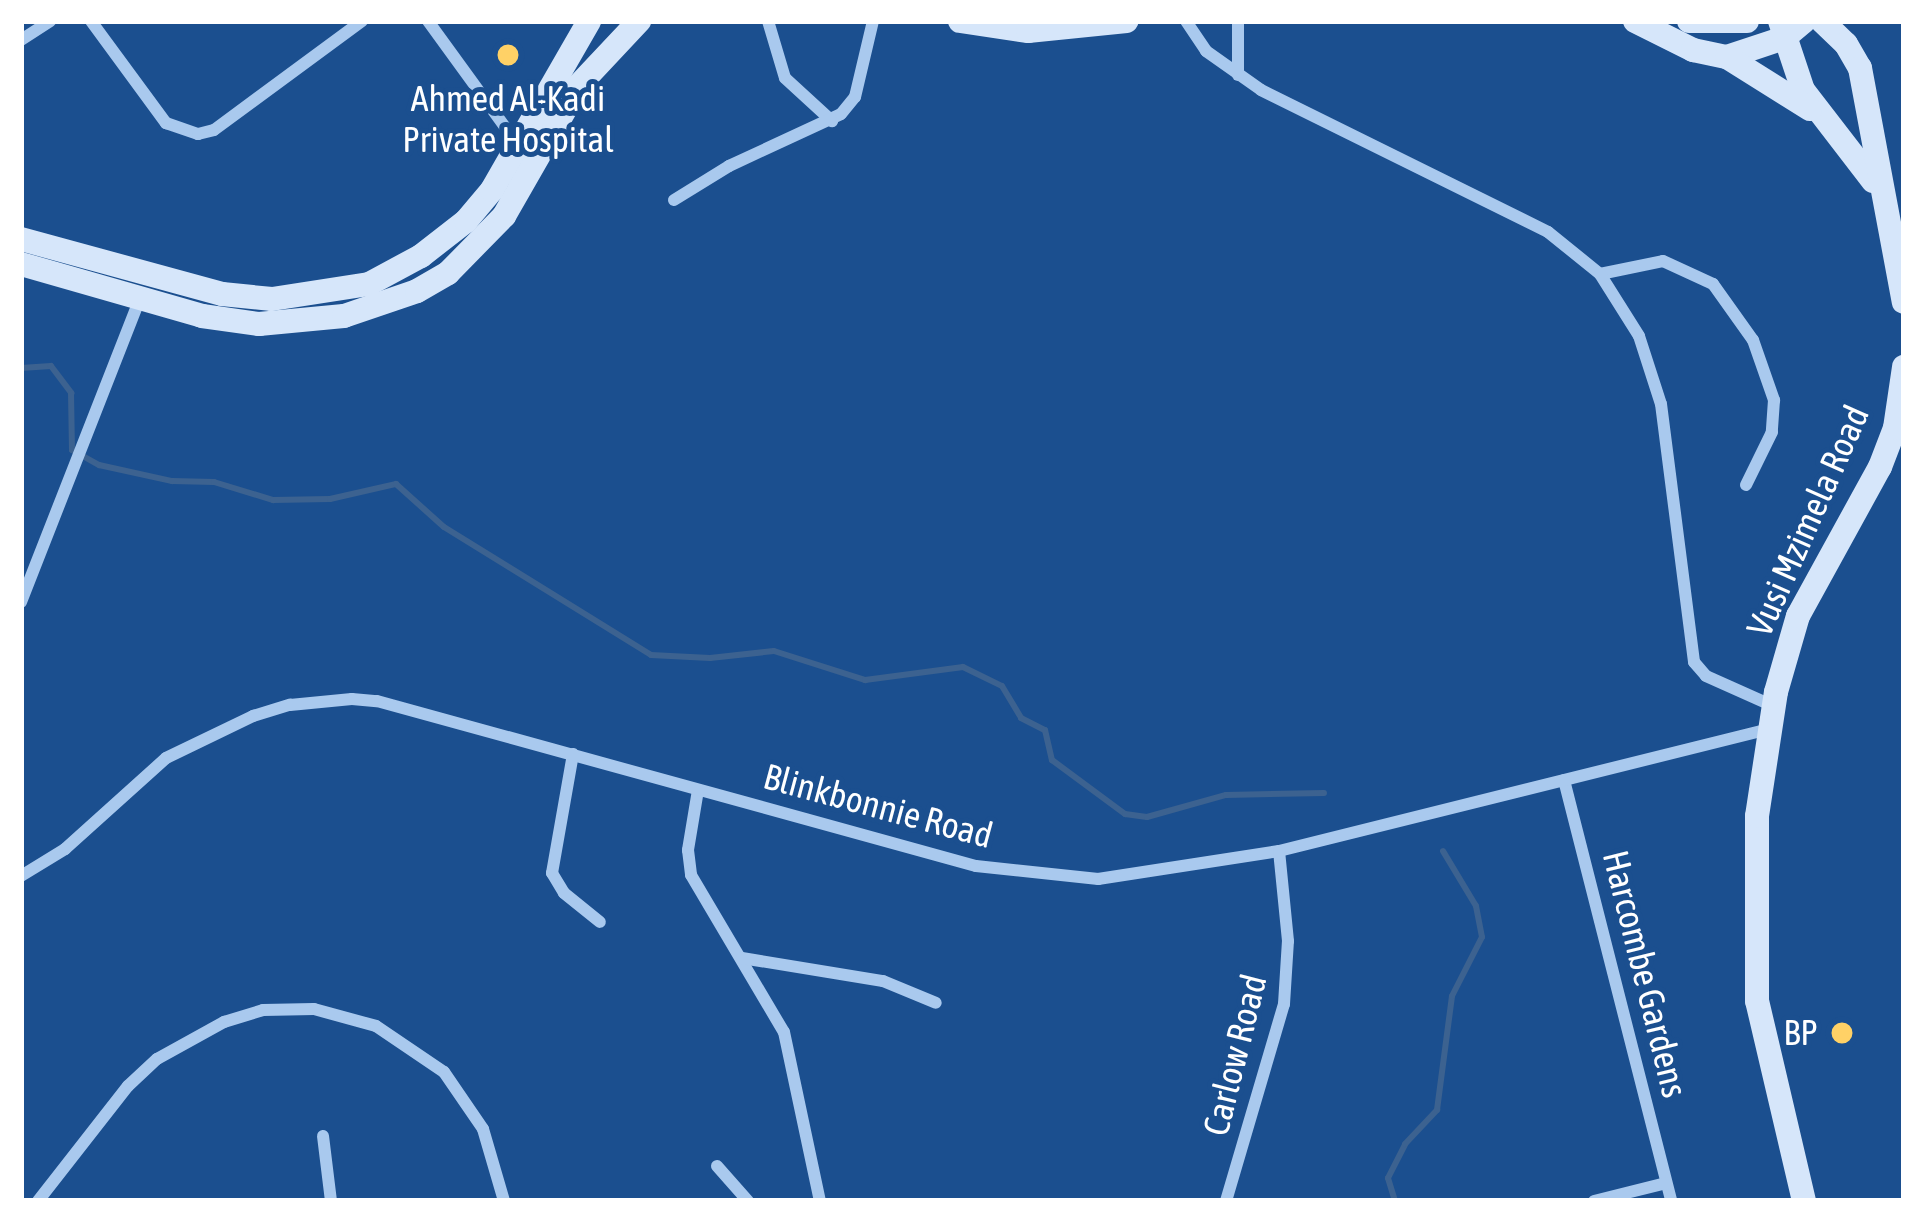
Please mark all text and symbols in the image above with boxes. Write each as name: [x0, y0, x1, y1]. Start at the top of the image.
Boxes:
marker: Ahmed Al-Kadi Private Hospital: [492, 39, 524, 71]
place label: Ahmed Al-Kadi Private Hospital: [402, 76, 614, 161]
street label: Vusi Mzimela Road: [1738, 399, 1878, 643]
street label: Blinkbonnie Road: [759, 755, 997, 857]
street label: Harcombe Gardens: [1593, 846, 1697, 1102]
street label: Carlow Road: [1194, 970, 1276, 1140]
place label: BP: [1783, 1011, 1818, 1055]
marker: BP: [1829, 1020, 1855, 1046]

